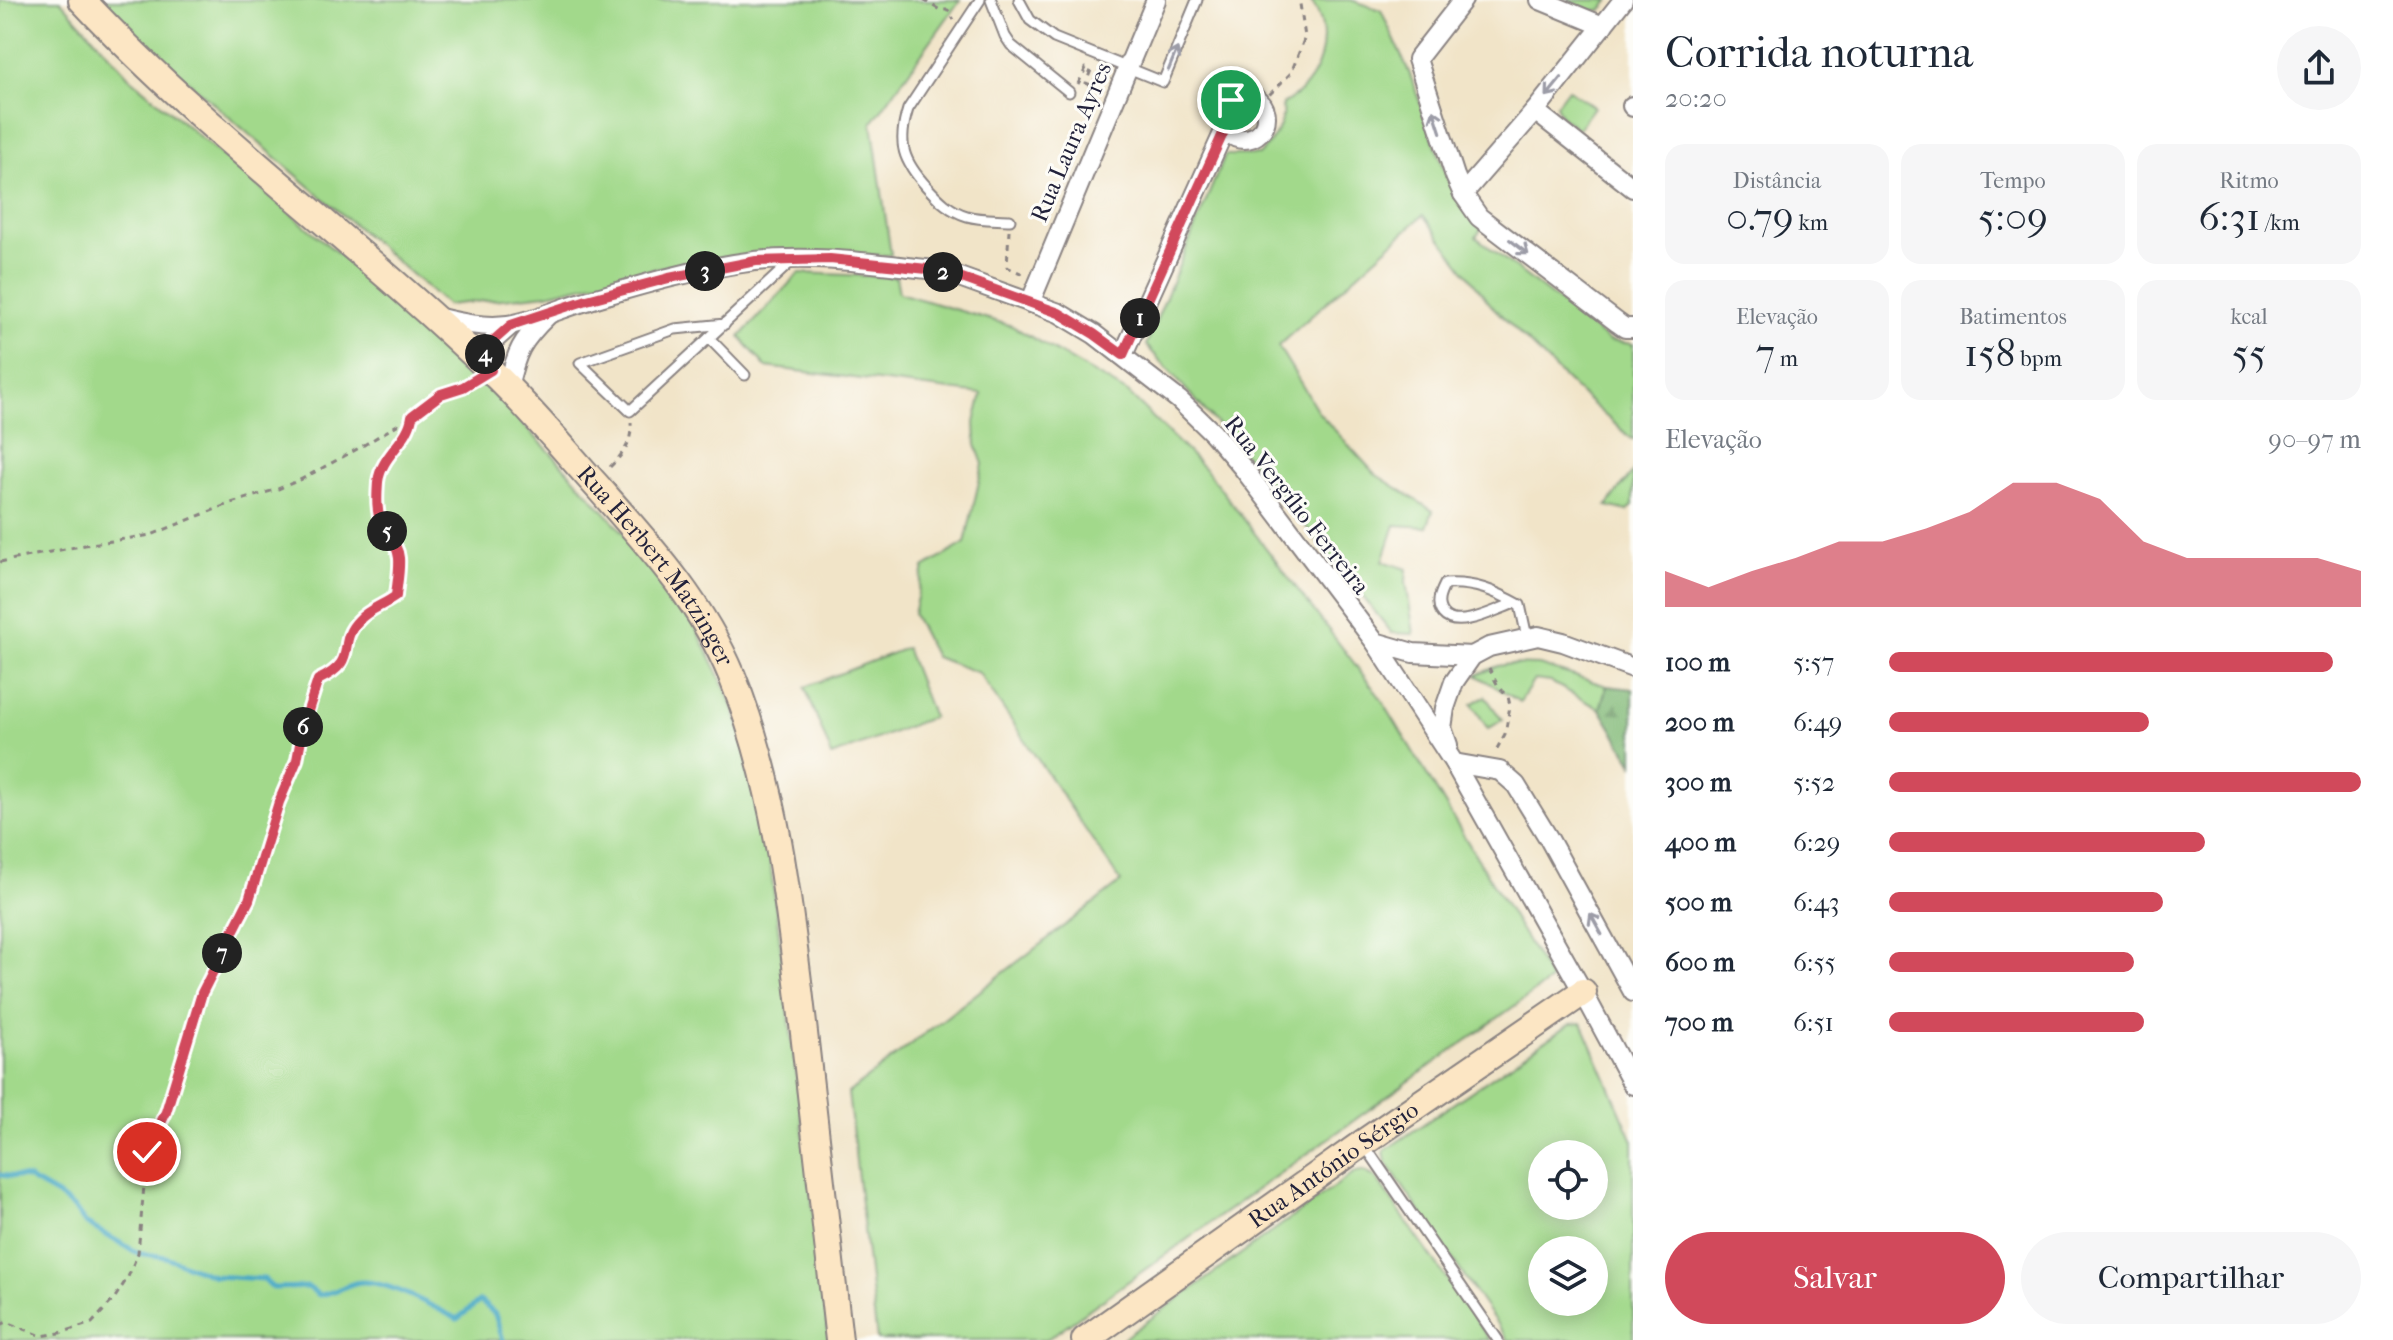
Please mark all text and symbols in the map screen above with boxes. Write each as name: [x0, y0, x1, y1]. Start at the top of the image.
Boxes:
button: share: [2277, 26, 2361, 110]
text: Corrida noturna: [1665, 27, 1973, 78]
one-way arrow: [1167, 47, 1181, 72]
street label: Rua Laura Ayres: [1025, 58, 1117, 226]
pin: [1197, 66, 1265, 134]
one-way arrow: [1545, 76, 1563, 97]
icon: arrive: [1209, 78, 1253, 122]
text: 20:20: [1665, 83, 1727, 114]
one-way arrow: [1428, 109, 1443, 134]
text: Distância: [1733, 168, 1821, 194]
text: Tempo: [1980, 168, 2046, 194]
text: Ritmo: [2219, 168, 2279, 194]
text: 0.79: [1726, 194, 1794, 240]
text: 5:09: [1978, 194, 2048, 240]
text: 6:31: [2198, 194, 2260, 240]
text: km: [1794, 210, 1828, 236]
text: /km: [2260, 210, 2300, 236]
one-way arrow: [1508, 239, 1529, 256]
pin: 3: [685, 251, 725, 291]
pin: 2: [923, 252, 963, 292]
text: 3: [700, 258, 710, 284]
text: 2: [937, 259, 949, 285]
pin: 1: [1120, 298, 1160, 338]
text: Elevação: [1736, 304, 1818, 330]
text: Batimentos: [1959, 304, 2067, 330]
text: kcal: [2230, 304, 2268, 330]
text: 1: [1136, 305, 1144, 331]
text: 7: [1756, 330, 1775, 376]
text: 158: [1964, 330, 2016, 376]
text: 55: [2232, 330, 2266, 376]
pin: 4: [465, 334, 505, 374]
text: 4: [479, 341, 492, 367]
text: m: [1775, 346, 1798, 372]
text: bpm: [2016, 346, 2062, 372]
street label: Rua Vergílio Ferreira: [1218, 410, 1376, 601]
text: Elevação: [1665, 424, 1762, 455]
text: 90–97 m: [2268, 424, 2361, 455]
street label: Rua Herbert Matzinger: [571, 460, 740, 671]
pin: 5: [367, 511, 407, 551]
text: 5: [382, 518, 392, 544]
text: 100 m: [1665, 647, 1730, 678]
text: 5:57: [1793, 647, 1834, 678]
pin: 6: [283, 707, 323, 747]
text: 200 m: [1665, 707, 1734, 738]
text: 6:49: [1793, 707, 1842, 738]
text: 6: [297, 714, 309, 740]
text: 300 m: [1665, 767, 1732, 798]
text: 5:52: [1793, 767, 1835, 798]
text: 400 m: [1665, 827, 1736, 858]
text: 6:29: [1793, 827, 1840, 858]
text: 500 m: [1665, 887, 1732, 918]
text: 6:43: [1793, 887, 1839, 918]
one-way arrow: [1587, 912, 1603, 936]
pin: 7: [202, 933, 242, 973]
text: 7: [217, 940, 227, 966]
text: 600 m: [1665, 947, 1735, 978]
text: 6:55: [1793, 947, 1836, 978]
text: 700 m: [1665, 1007, 1733, 1038]
text: 6:51: [1793, 1007, 1834, 1038]
street label: Rua António Sérgio: [1243, 1095, 1424, 1234]
pin: [113, 1118, 181, 1186]
icon: check: [125, 1130, 169, 1174]
map controls: [1528, 1140, 1608, 1316]
button: locate: [1528, 1140, 1608, 1220]
button: Salvar: [1665, 1232, 2005, 1324]
button: Compartilhar: [2021, 1232, 2361, 1324]
button: layers: [1528, 1236, 1608, 1316]

